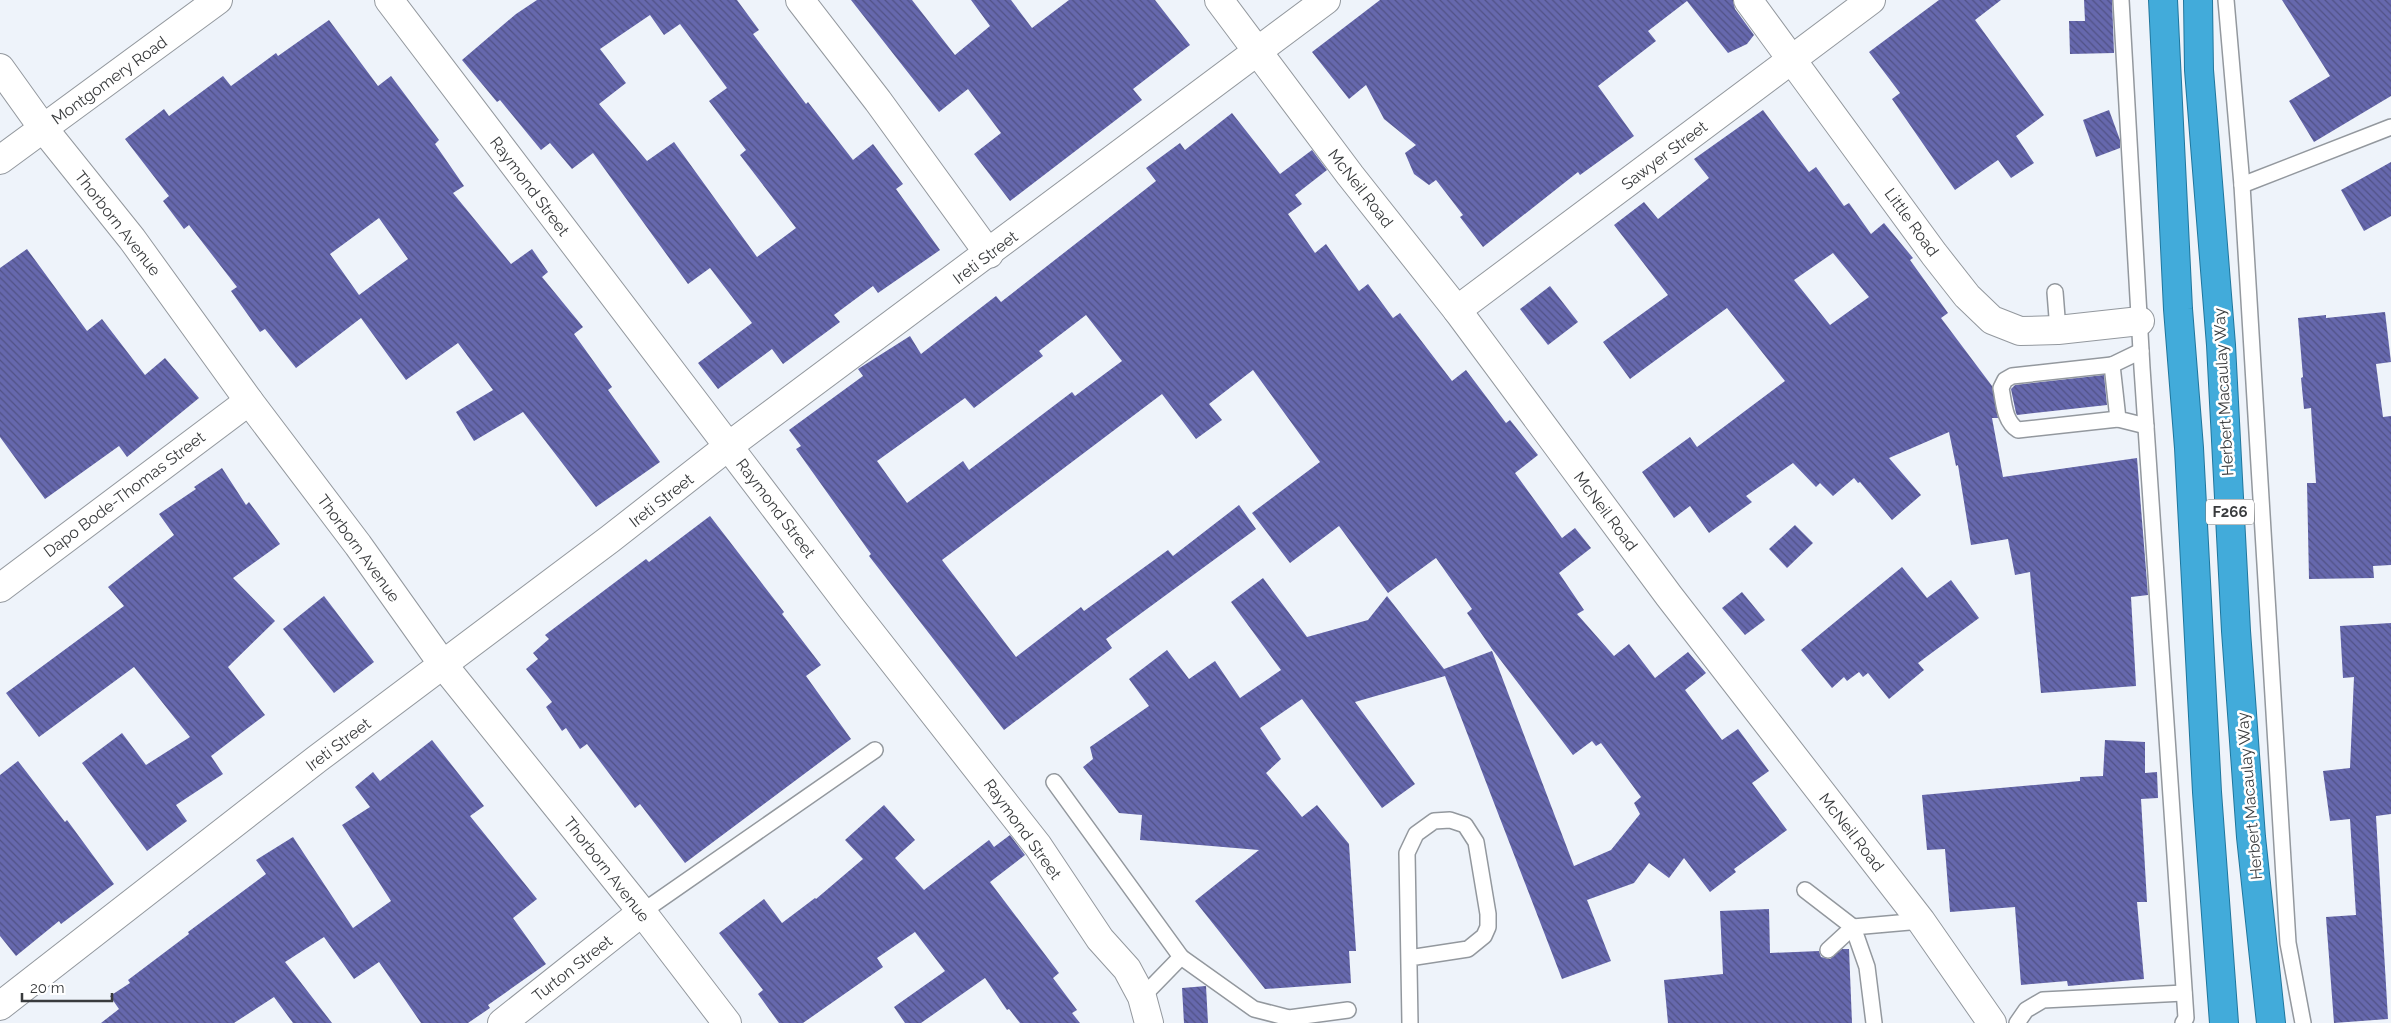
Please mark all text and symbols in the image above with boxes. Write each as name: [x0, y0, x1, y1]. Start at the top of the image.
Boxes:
street label: Montgomery Road: [48, 32, 171, 129]
street label: Sawyer Street: [1618, 117, 1712, 194]
street label: Raymond Street: [486, 133, 574, 240]
street label: McNeil Road: [1324, 145, 1397, 231]
street label: Thorborn Avenue: [71, 167, 165, 280]
street label: Little Road: [1880, 184, 1943, 260]
street label: Ireti Street: [949, 227, 1022, 288]
street label: Herbert Macaulay Way: [2210, 307, 2237, 477]
street label: Dapo Bode-Thomas Street: [40, 427, 209, 561]
street label: Raymond Street: [732, 455, 820, 562]
street label: McNeil Road: [1570, 468, 1642, 555]
street label: Ireti Street: [626, 469, 698, 531]
street label: Thorborn Avenue: [313, 491, 404, 606]
road number: F266: [2206, 500, 2254, 524]
street label: Herbert Macaulay Way: [2233, 711, 2266, 881]
street label: Ireti Street: [302, 714, 375, 775]
street label: Raymond Street: [980, 775, 1066, 884]
street label: McNeil Road: [1815, 789, 1888, 875]
street label: Thorborn Avenue: [560, 813, 654, 926]
street label: Turton Street: [529, 931, 617, 1005]
scale bar: [22, 970, 112, 1002]
text: 20 m: [30, 979, 65, 997]

